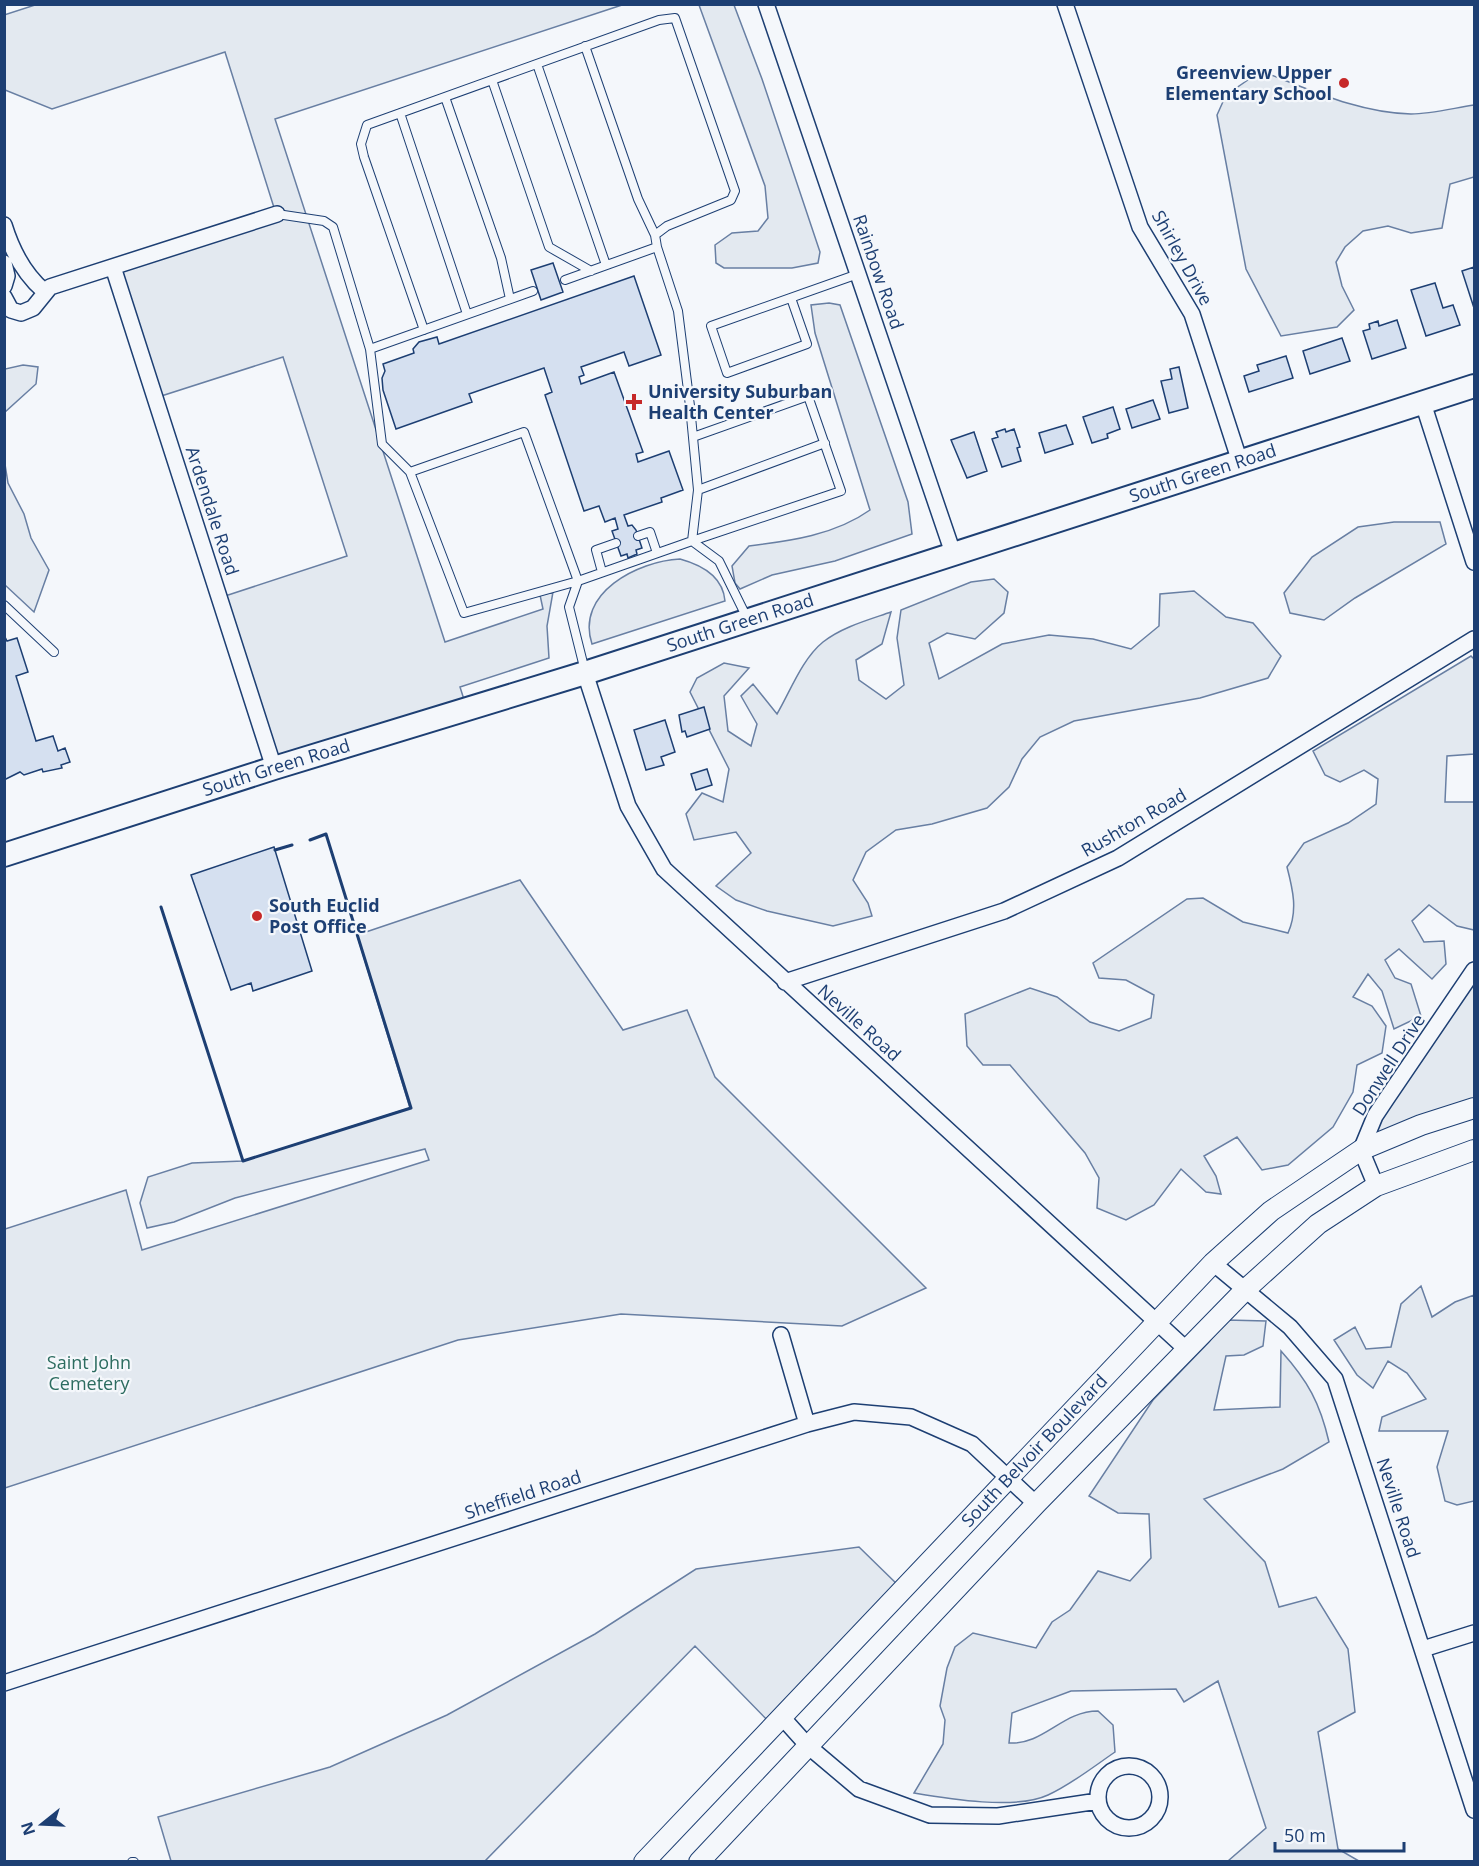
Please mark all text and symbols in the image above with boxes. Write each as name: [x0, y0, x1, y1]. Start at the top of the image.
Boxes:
place label: Greenview Upper Elementary School: [1165, 60, 1332, 105]
marker: Greenview Upper Elementary School: [1337, 76, 1351, 90]
street label: Shirley Drive: [1147, 206, 1219, 309]
street label: Rainbow Road: [848, 211, 910, 332]
place label: University Suburban Health Center: [648, 379, 832, 424]
marker: University Suburban Health Center: [625, 393, 643, 411]
street label: South Green Road: [1126, 438, 1279, 508]
street label: Ardendale Road: [181, 443, 245, 578]
street label: South Green Road: [663, 587, 817, 657]
street label: South Green Road: [199, 732, 353, 801]
street label: Rushton Road: [1077, 782, 1190, 862]
place label: South Euclid Post Office: [269, 893, 380, 938]
marker: South Euclid Post Office: [250, 909, 264, 923]
street label: Neville Road: [813, 979, 906, 1066]
street label: Donwell Drive: [1346, 1009, 1430, 1120]
park label: Saint John Cemetery: [47, 1350, 131, 1395]
street label: South Belvoir Boulevard: [955, 1369, 1112, 1532]
street label: Neville Road: [1371, 1455, 1426, 1561]
street label: Sheffield Road: [461, 1464, 584, 1524]
north arrow: [12, 1794, 72, 1854]
scale bar: [1275, 1815, 1404, 1853]
text: N: [15, 1819, 40, 1838]
text: 50 m: [1284, 1823, 1326, 1847]

